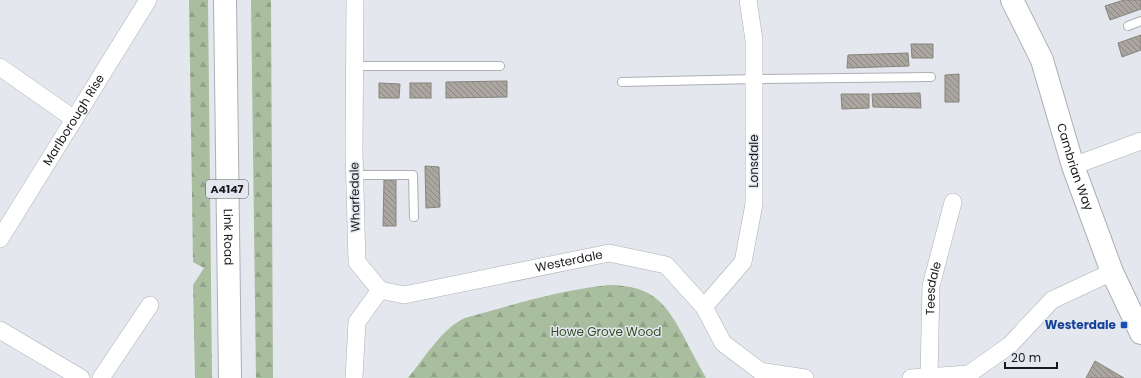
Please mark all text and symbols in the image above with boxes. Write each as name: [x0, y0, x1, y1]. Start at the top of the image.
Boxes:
street label: Marlborough Rise: [39, 71, 108, 169]
street label: Cambrian Way: [1053, 121, 1098, 213]
street label: Lonsdale: [745, 134, 762, 188]
street label: Wharfedale: [345, 162, 364, 232]
road number: A4147: [206, 180, 248, 198]
street label: Link Road: [220, 209, 238, 265]
street label: Westerdale: [534, 246, 604, 276]
street label: Teesdale: [921, 259, 945, 315]
place label: Westerdale: [1045, 316, 1117, 333]
marker: Westerdale: [1119, 320, 1129, 330]
park label: Howe Grove Wood: [551, 323, 661, 340]
scale bar: [1005, 344, 1057, 370]
text: 20 m: [1011, 349, 1041, 366]

